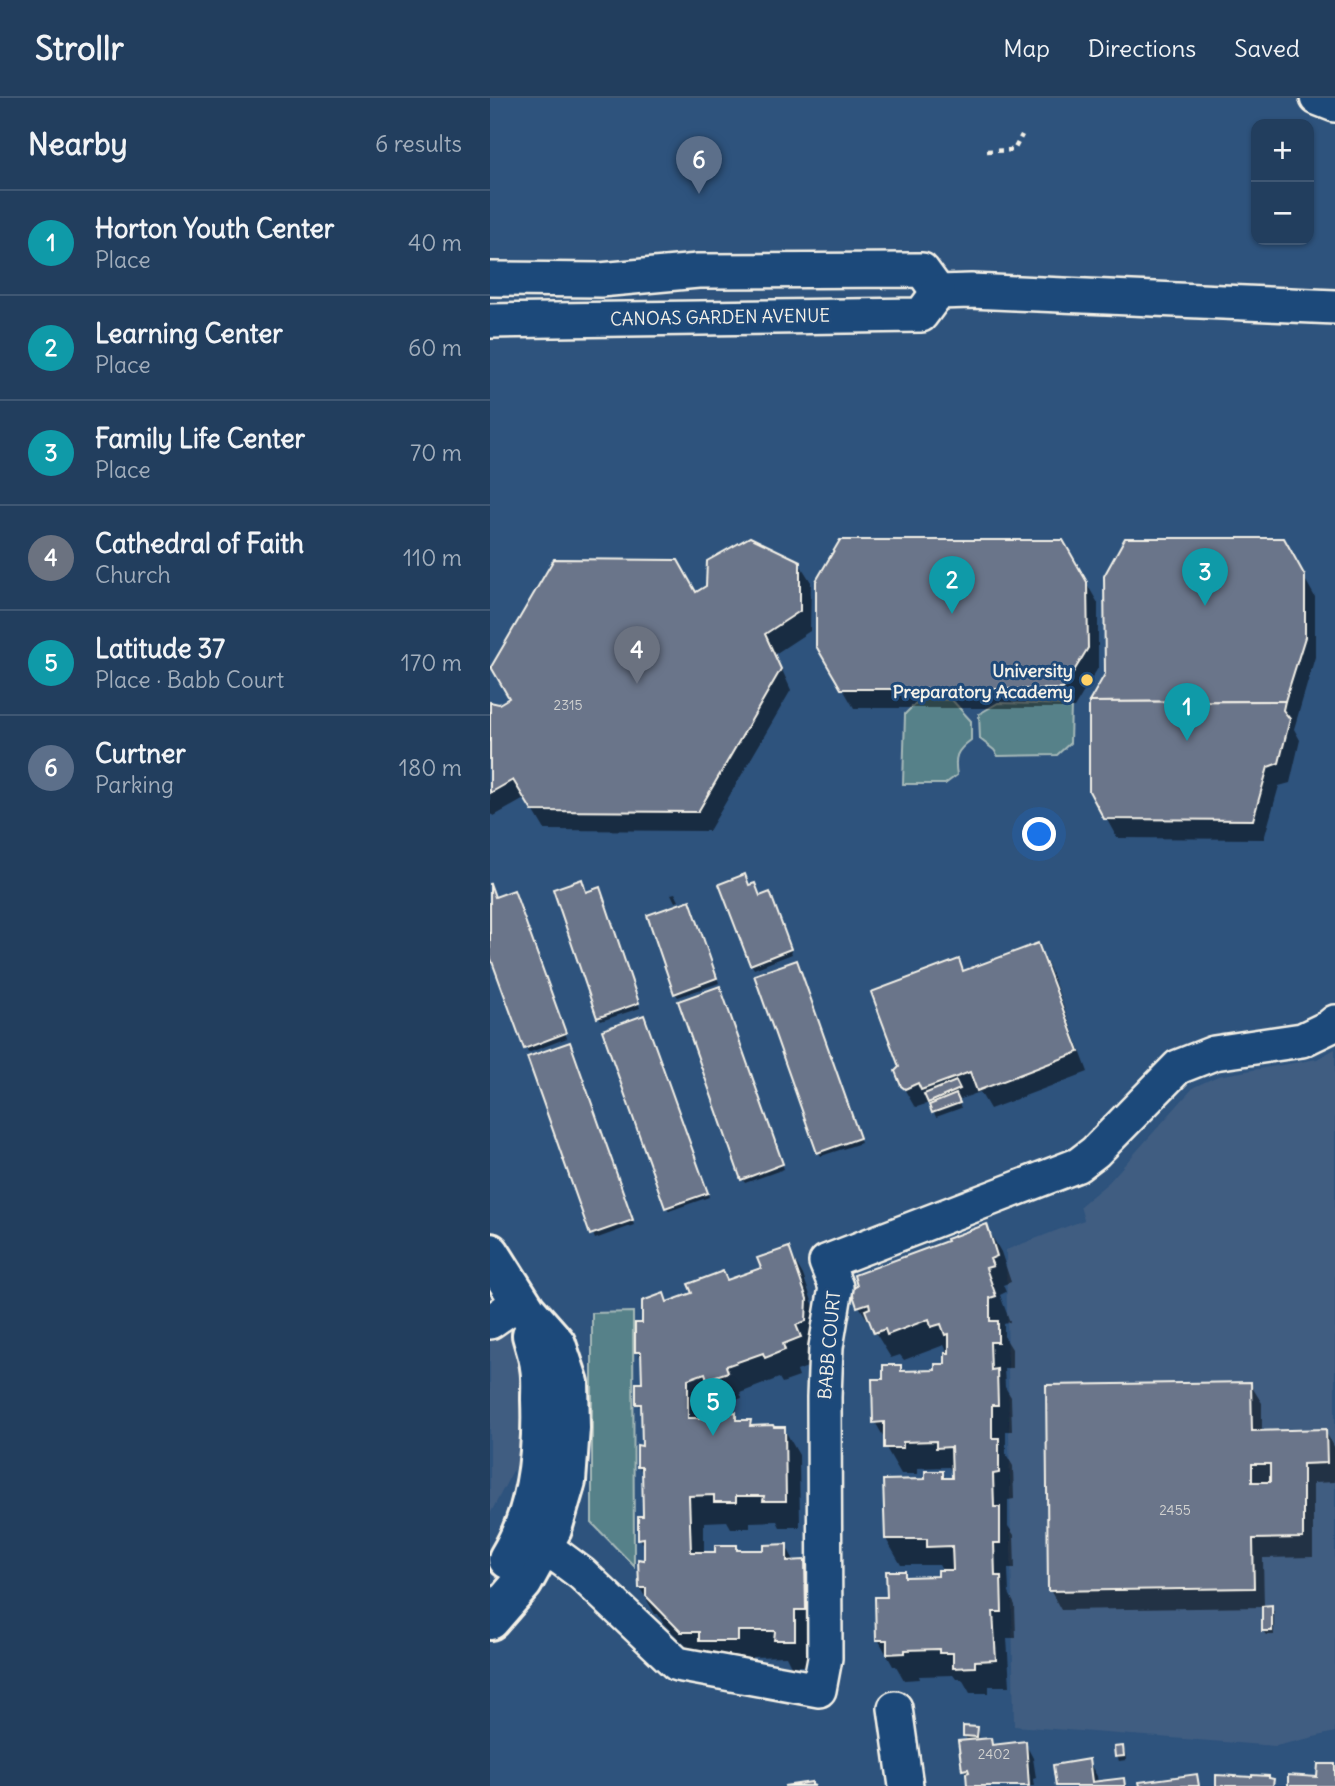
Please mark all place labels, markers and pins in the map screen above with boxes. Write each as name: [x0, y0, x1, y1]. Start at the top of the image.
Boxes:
pin: 6: [676, 136, 722, 194]
pin: 3: [1182, 548, 1228, 606]
pin: 2: [929, 556, 975, 614]
pin: 4: [614, 626, 660, 684]
place label: University Preparatory Academy: [893, 659, 1073, 703]
marker: University Preparatory Academy: [1079, 672, 1095, 688]
pin: 1: [1164, 683, 1210, 741]
pin: 5: [690, 1378, 736, 1436]

